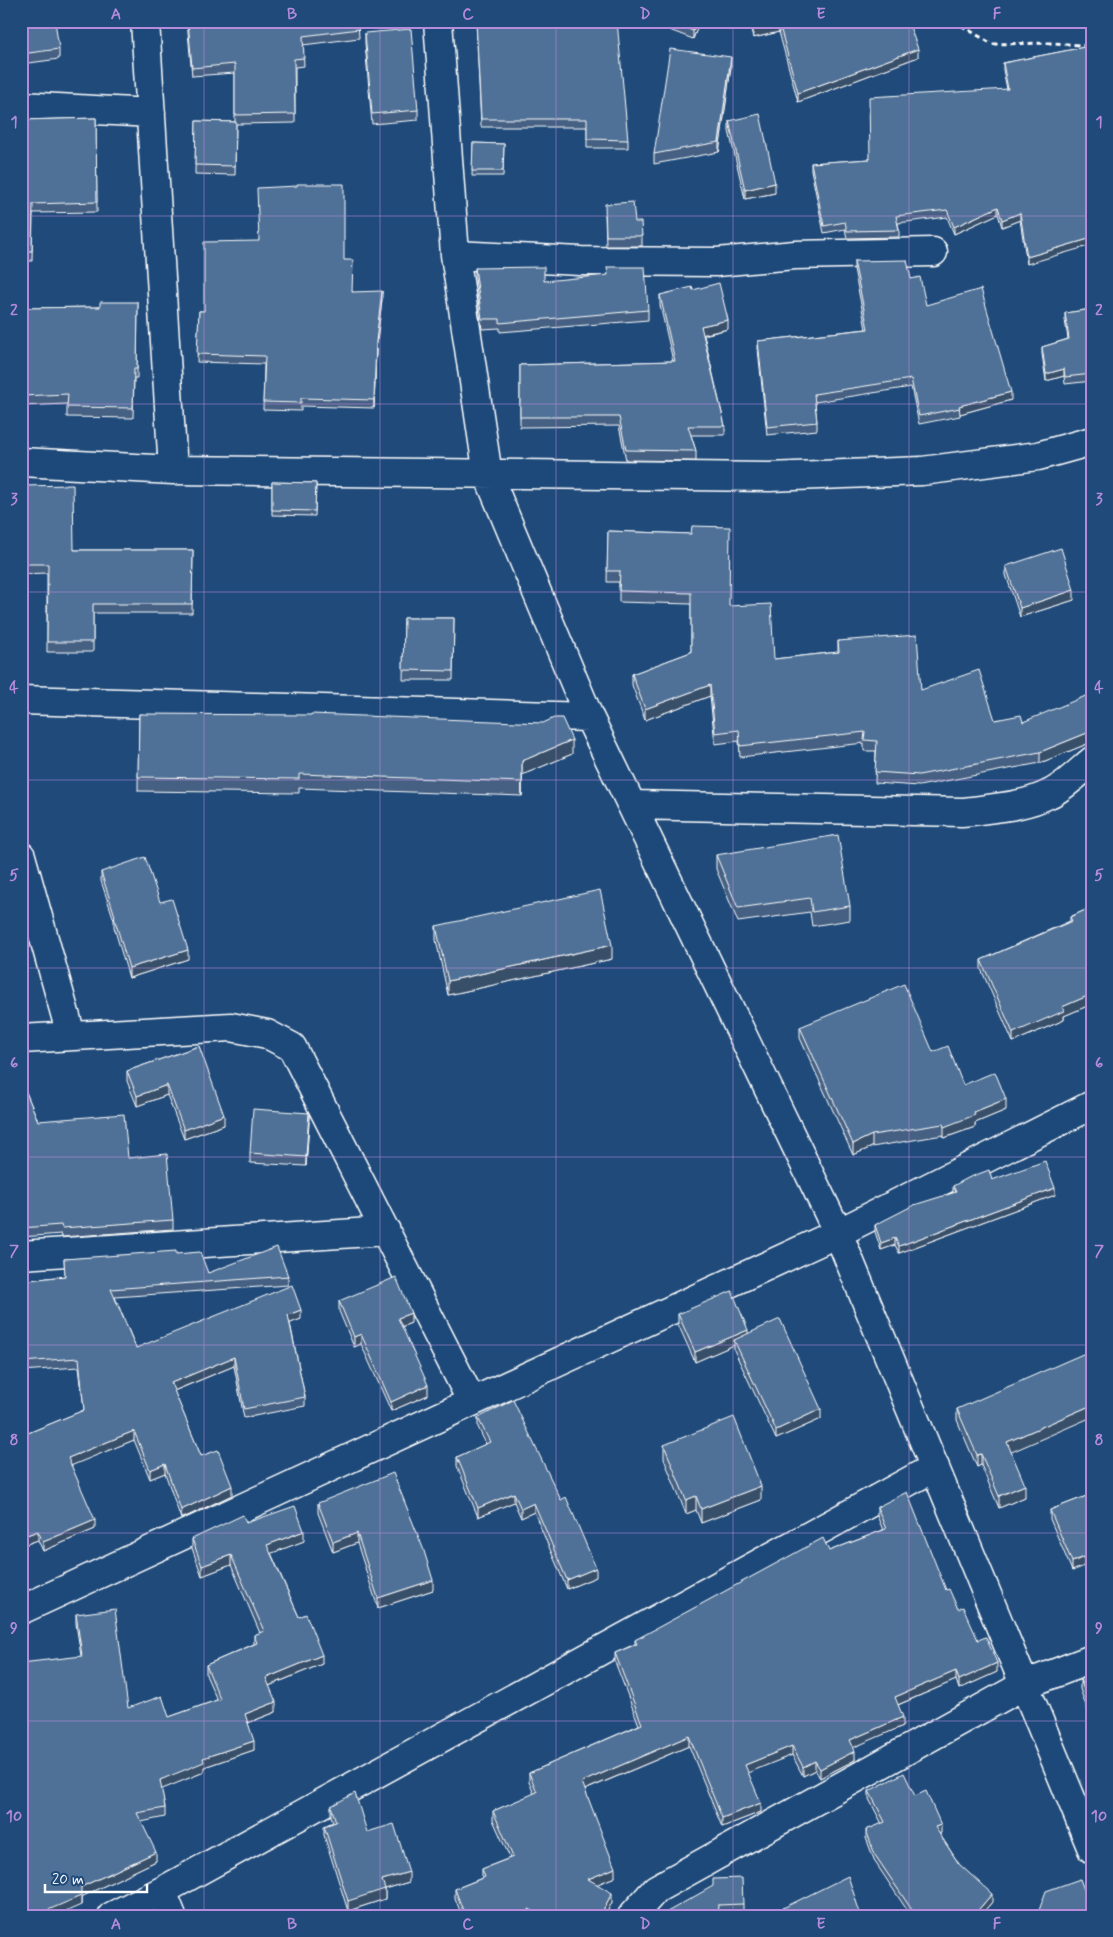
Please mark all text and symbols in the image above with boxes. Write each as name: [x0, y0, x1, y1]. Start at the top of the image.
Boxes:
text: A: [111, 4, 121, 25]
text: B: [287, 4, 297, 25]
text: C: [462, 4, 474, 25]
text: D: [639, 4, 651, 25]
text: E: [816, 4, 826, 25]
text: F: [993, 4, 1002, 25]
text: 1: [10, 112, 18, 133]
text: 1: [1095, 112, 1103, 133]
text: 2: [10, 300, 18, 321]
text: 2: [1095, 300, 1103, 321]
text: 3: [10, 489, 18, 510]
text: 3: [1095, 489, 1103, 510]
text: 4: [9, 677, 19, 698]
text: 4: [1094, 677, 1104, 698]
text: 5: [9, 865, 19, 886]
text: 5: [1094, 865, 1104, 886]
text: 6: [10, 1053, 18, 1074]
text: 6: [1095, 1053, 1103, 1074]
text: 7: [9, 1241, 19, 1262]
text: 7: [1094, 1241, 1104, 1262]
text: 8: [9, 1430, 19, 1451]
text: 8: [1094, 1430, 1104, 1451]
text: 9: [10, 1618, 18, 1639]
text: 9: [1095, 1618, 1103, 1639]
text: 10: [6, 1806, 22, 1827]
text: 10: [1091, 1806, 1107, 1827]
scale bar: [45, 1862, 148, 1894]
text: 20 m: [52, 1870, 84, 1890]
text: A: [111, 1914, 121, 1935]
text: B: [287, 1914, 297, 1935]
text: C: [462, 1914, 474, 1935]
text: D: [639, 1914, 651, 1935]
text: E: [816, 1914, 826, 1935]
text: F: [993, 1914, 1002, 1935]

